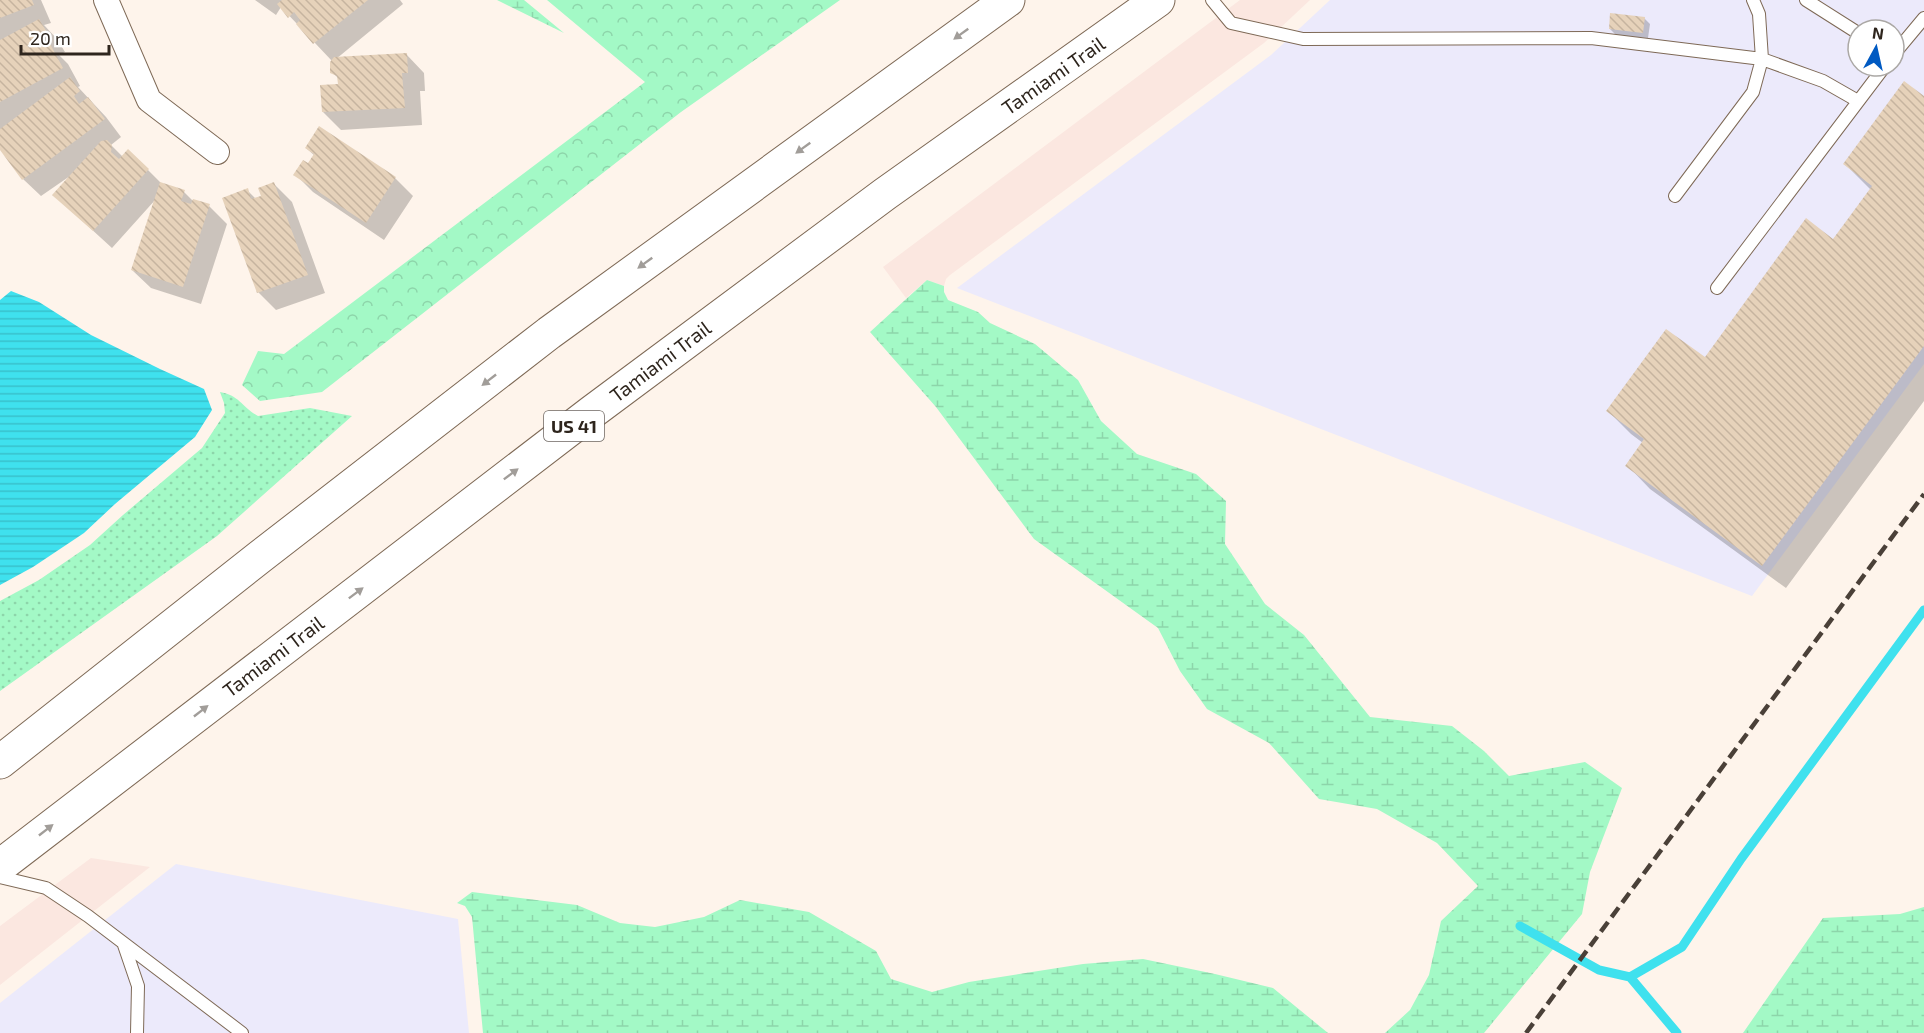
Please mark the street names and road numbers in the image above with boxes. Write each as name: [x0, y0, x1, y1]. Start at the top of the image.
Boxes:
street label: Tamiami Trail: [997, 31, 1109, 119]
street label: Tamiami Trail: [605, 315, 715, 407]
road number: US 41: [544, 411, 604, 441]
street label: Tamiami Trail: [218, 610, 328, 702]

